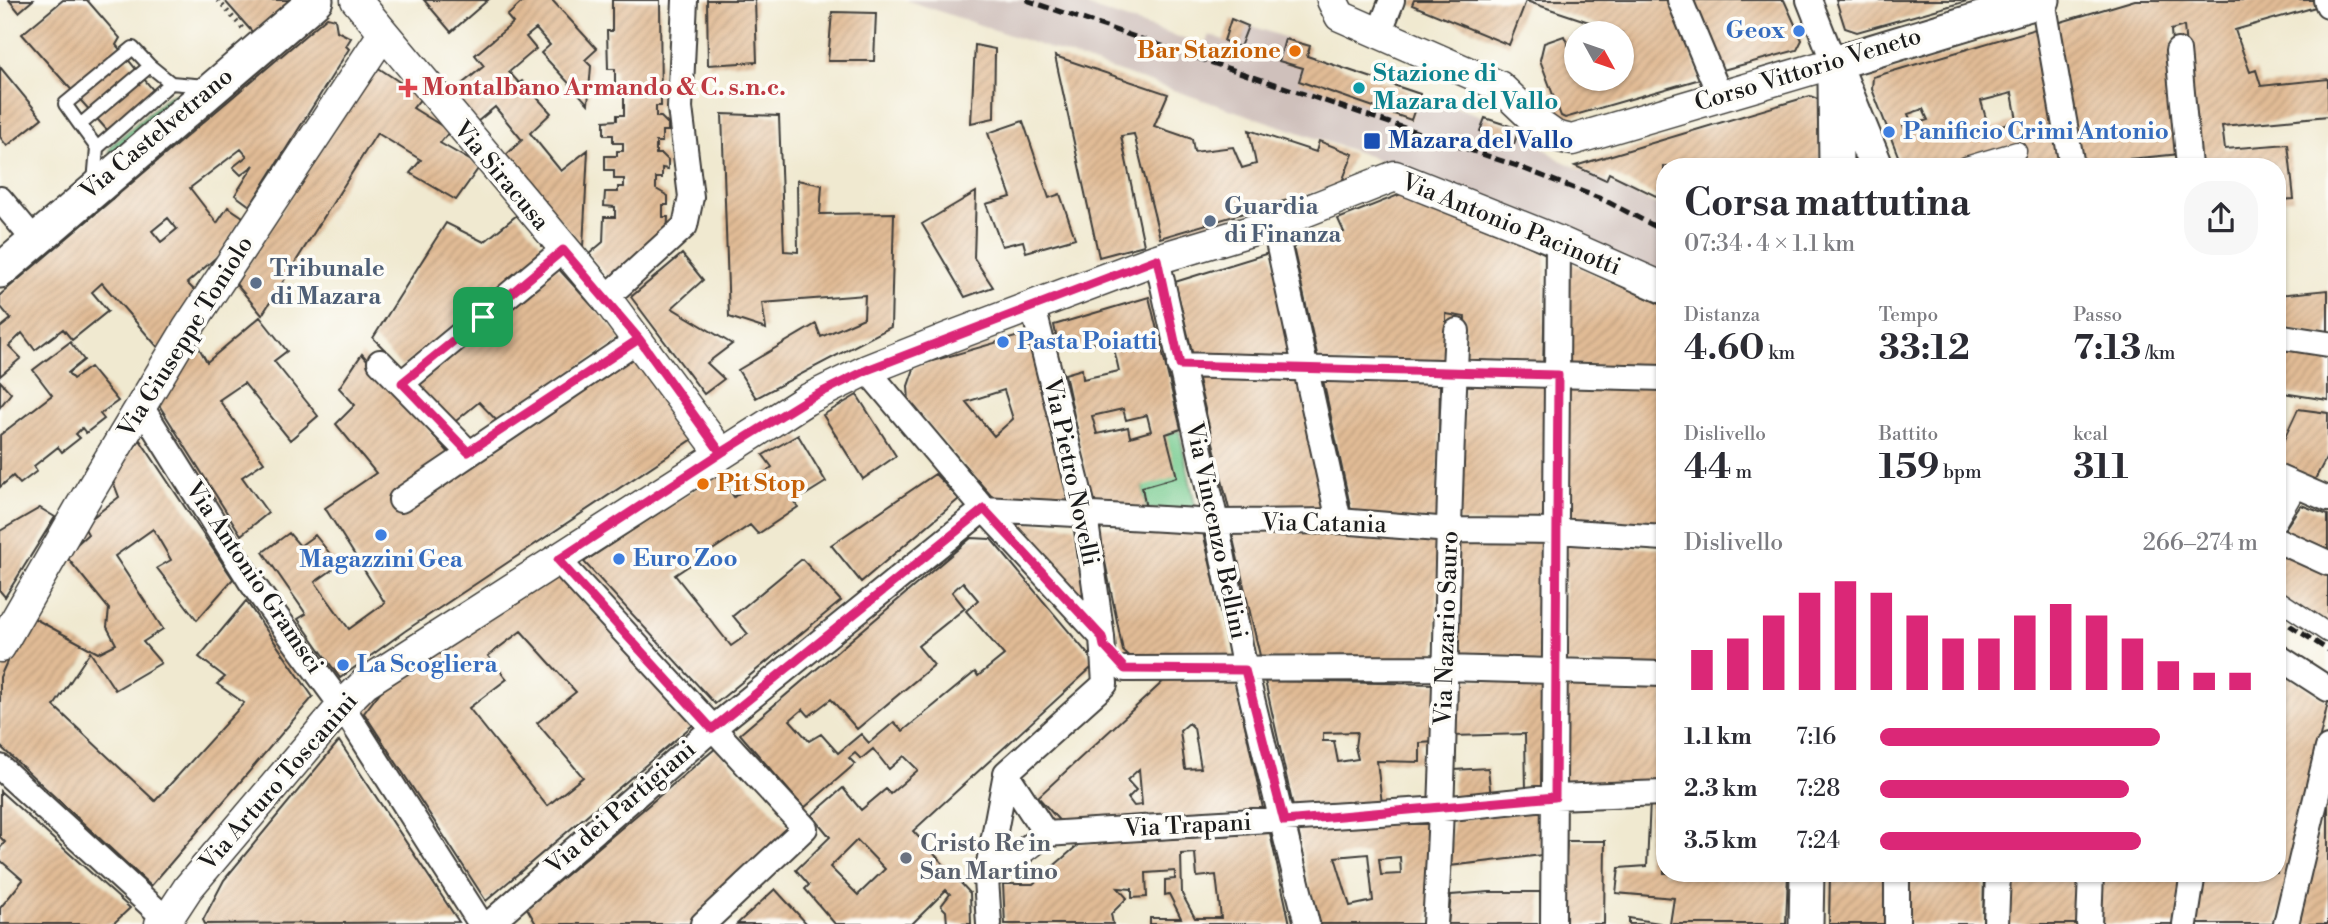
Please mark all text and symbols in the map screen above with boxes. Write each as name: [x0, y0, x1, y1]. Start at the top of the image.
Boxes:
place label: Geox: [1726, 16, 1785, 46]
north arrow: [1564, 21, 1634, 91]
map controls: [1564, 21, 1634, 91]
street label: Corso Vittorio Veneto: [1691, 21, 1925, 119]
marker: Geox: [1791, 23, 1807, 39]
place label: Bar Stazione: [1137, 36, 1281, 66]
marker: Bar Stazione: [1287, 43, 1303, 59]
place label: Stazione di Mazara del Vallo: [1373, 59, 1558, 117]
street label: Via Castelvetrano: [74, 61, 240, 207]
place label: Montalbano Armando & C. s.n.c.: [422, 73, 786, 103]
marker: Montalbano Armando & C. s.n.c.: [400, 80, 416, 96]
marker: Stazione di Mazara del Vallo: [1351, 80, 1367, 96]
street label: Via Siracusa: [446, 115, 556, 237]
place label: Panificio Crimi Antonio: [1903, 117, 2169, 147]
marker: Panificio Crimi Antonio: [1881, 124, 1897, 140]
place label: Mazara del Vallo: [1388, 126, 1573, 156]
marker: Mazara del Vallo: [1362, 131, 1382, 151]
street label: Via Antonio Pacinotti: [1396, 167, 1625, 283]
text: Corsa mattutina: [1684, 180, 1970, 227]
button: share: [2184, 181, 2258, 255]
place label: Guardia di Finanza: [1224, 192, 1342, 250]
marker: Guardia di Finanza: [1202, 213, 1218, 229]
text: 07:34 · 4 × 1.1 km: [1684, 230, 1855, 258]
street label: Via Giuseppe Toniolo: [111, 231, 260, 444]
place label: Tribunale di Mazara: [270, 254, 385, 312]
marker: Tribunale di Mazara: [248, 275, 264, 291]
pin: [453, 287, 513, 347]
icon: arrive: [464, 298, 502, 336]
text: Distanza: [1684, 303, 1760, 327]
text: Tempo: [1879, 303, 1938, 327]
text: Passo: [2073, 303, 2122, 327]
place label: Pasta Poiatti: [1017, 327, 1157, 357]
text: 4.60: [1684, 327, 1765, 370]
text: 33:12: [1879, 327, 1970, 370]
text: 7:13: [2073, 327, 2141, 370]
marker: Pasta Poiatti: [995, 334, 1011, 350]
text: km: [1765, 341, 1795, 365]
text: /km: [2141, 341, 2175, 365]
street label: Via Pietro Novelli: [1036, 375, 1106, 568]
street label: Via Vincenzo Bellini: [1178, 419, 1254, 642]
text: Dislivello: [1684, 422, 1766, 446]
text: Battito: [1879, 422, 1938, 446]
text: kcal: [2073, 422, 2108, 446]
text: 44: [1684, 446, 1731, 489]
text: 159: [1879, 446, 1939, 489]
text: 311: [2073, 446, 2128, 489]
text: m: [1731, 460, 1752, 484]
text: bpm: [1939, 460, 1982, 484]
place label: Pit Stop: [717, 469, 806, 499]
street label: Via Antonio Gramsci: [178, 475, 330, 680]
marker: Pit Stop: [695, 476, 711, 492]
street label: Via Catania: [1260, 508, 1388, 540]
marker: Magazzini Gea: [373, 527, 389, 543]
text: Dislivello: [1684, 529, 1783, 557]
text: 266–274 m: [2143, 529, 2258, 557]
street label: Via Nazario Sauro: [1429, 530, 1465, 727]
place label: Euro Zoo: [633, 544, 738, 574]
place label: Magazzini Gea: [299, 545, 464, 575]
marker: Euro Zoo: [611, 551, 627, 567]
place label: La Scogliera: [357, 650, 498, 680]
marker: La Scogliera: [335, 657, 351, 673]
street label: Via Arturo Toscanini: [193, 687, 365, 878]
text: 1.1 km: [1684, 723, 1752, 751]
text: 7:16: [1796, 723, 1836, 751]
street label: Via dei Partigiani: [539, 735, 702, 882]
text: 2.3 km: [1684, 775, 1757, 803]
text: 7:28: [1796, 775, 1840, 803]
street label: Via Trapani: [1123, 808, 1252, 844]
text: 3.5 km: [1684, 827, 1757, 855]
text: 7:24: [1796, 827, 1840, 855]
place label: Cristo Re in San Martino: [920, 829, 1058, 887]
marker: Cristo Re in San Martino: [898, 850, 914, 866]

